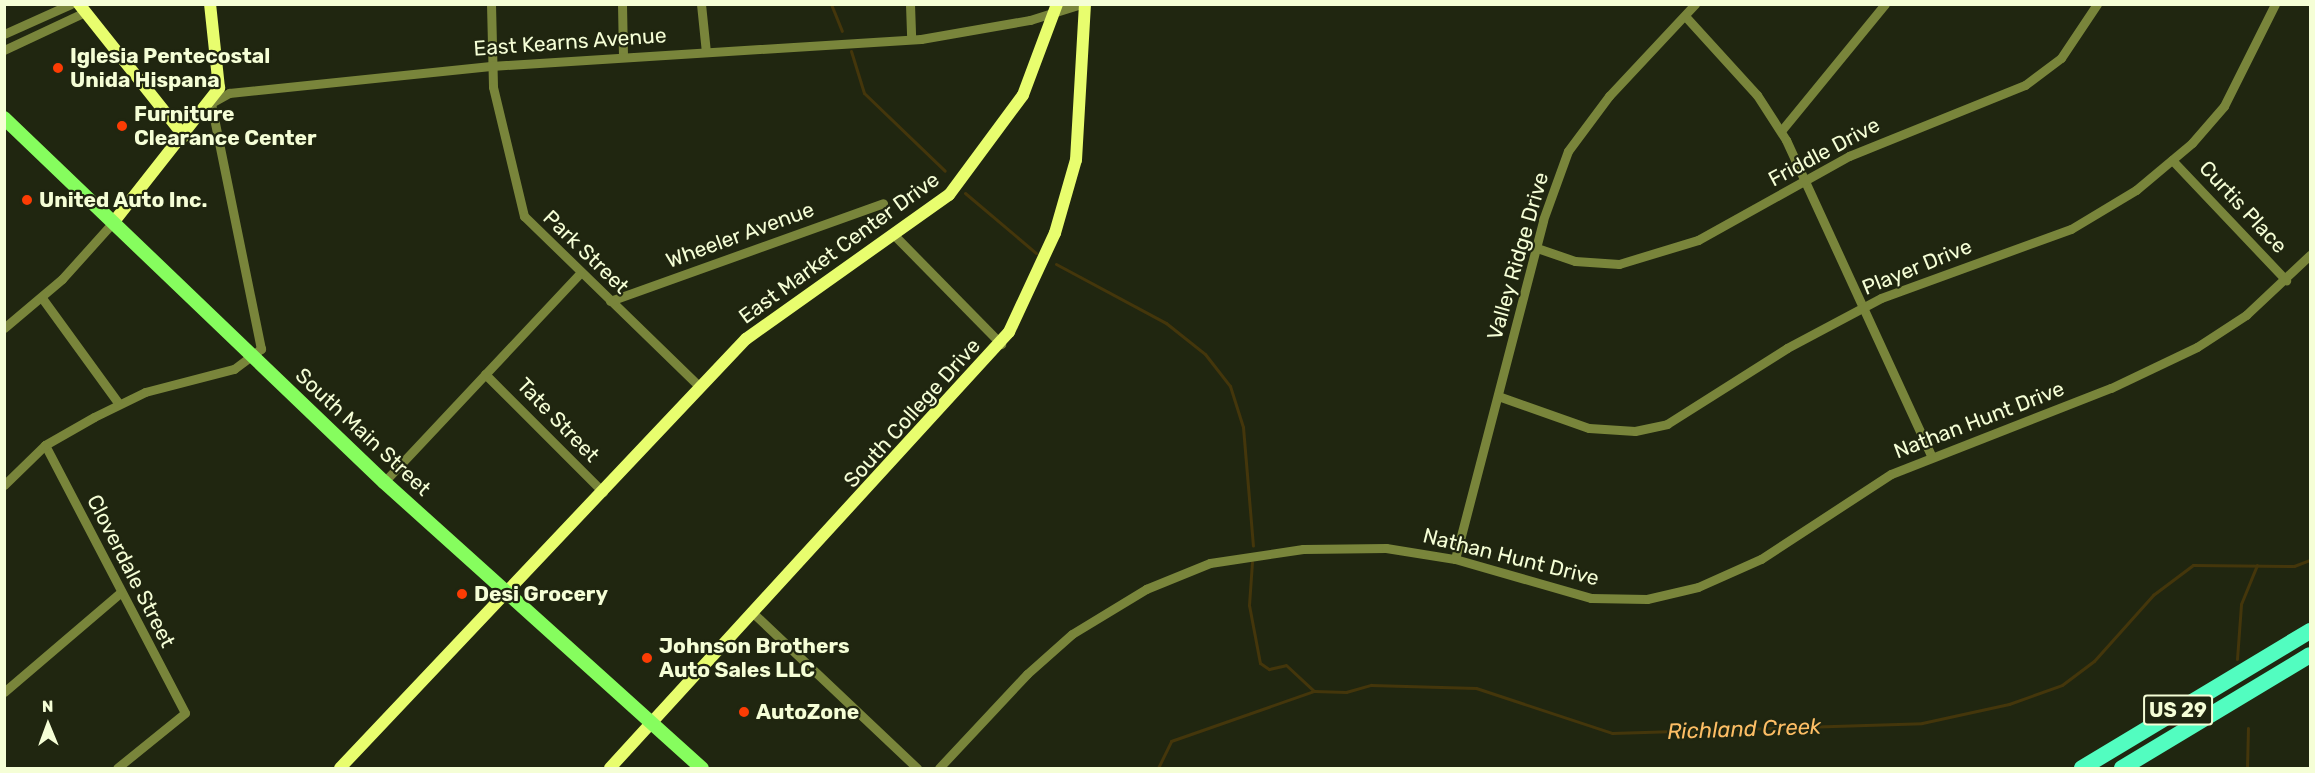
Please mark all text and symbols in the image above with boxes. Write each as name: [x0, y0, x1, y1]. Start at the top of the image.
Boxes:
street label: East Kearns Avenue: [472, 23, 668, 61]
place label: Iglesia Pentecostal Unida Hispana: [70, 43, 270, 93]
marker: Iglesia Pentecostal Unida Hispana: [51, 61, 65, 75]
place label: Furniture Clearance Center: [134, 101, 317, 151]
street label: Friddle Drive: [1764, 112, 1884, 192]
marker: Furniture Clearance Center: [115, 119, 129, 133]
street label: Curtis Place: [2194, 156, 2292, 258]
street label: East Market Center Drive: [734, 167, 944, 329]
street label: Valley Ridge Drive: [1482, 169, 1554, 343]
place label: United Auto Inc.: [39, 187, 208, 213]
marker: United Auto Inc.: [20, 193, 34, 207]
street label: Wheeler Avenue: [662, 196, 818, 274]
street label: Park Street: [538, 205, 634, 299]
street label: Player Drive: [1858, 233, 1976, 301]
street label: South College Drive: [838, 333, 986, 493]
street label: South Main Street: [290, 363, 436, 501]
street label: Tate Street: [512, 373, 604, 467]
street label: Nathan Hunt Drive: [1890, 376, 2068, 464]
street label: Cloverdale Street: [82, 490, 180, 652]
street label: Nathan Hunt Drive: [1420, 523, 1602, 591]
place label: Desi Grocery: [474, 581, 608, 607]
marker: Desi Grocery: [455, 587, 469, 601]
place label: Johnson Brothers Auto Sales LLC: [659, 633, 850, 683]
marker: Johnson Brothers Auto Sales LLC: [640, 651, 654, 665]
road number: US 29: [2142, 693, 2214, 727]
north arrow: [18, 695, 78, 755]
text: N: [42, 697, 54, 716]
place label: AutoZone: [756, 699, 859, 725]
marker: AutoZone: [737, 705, 751, 719]
water label: Richland Creek: [1666, 713, 1822, 745]

